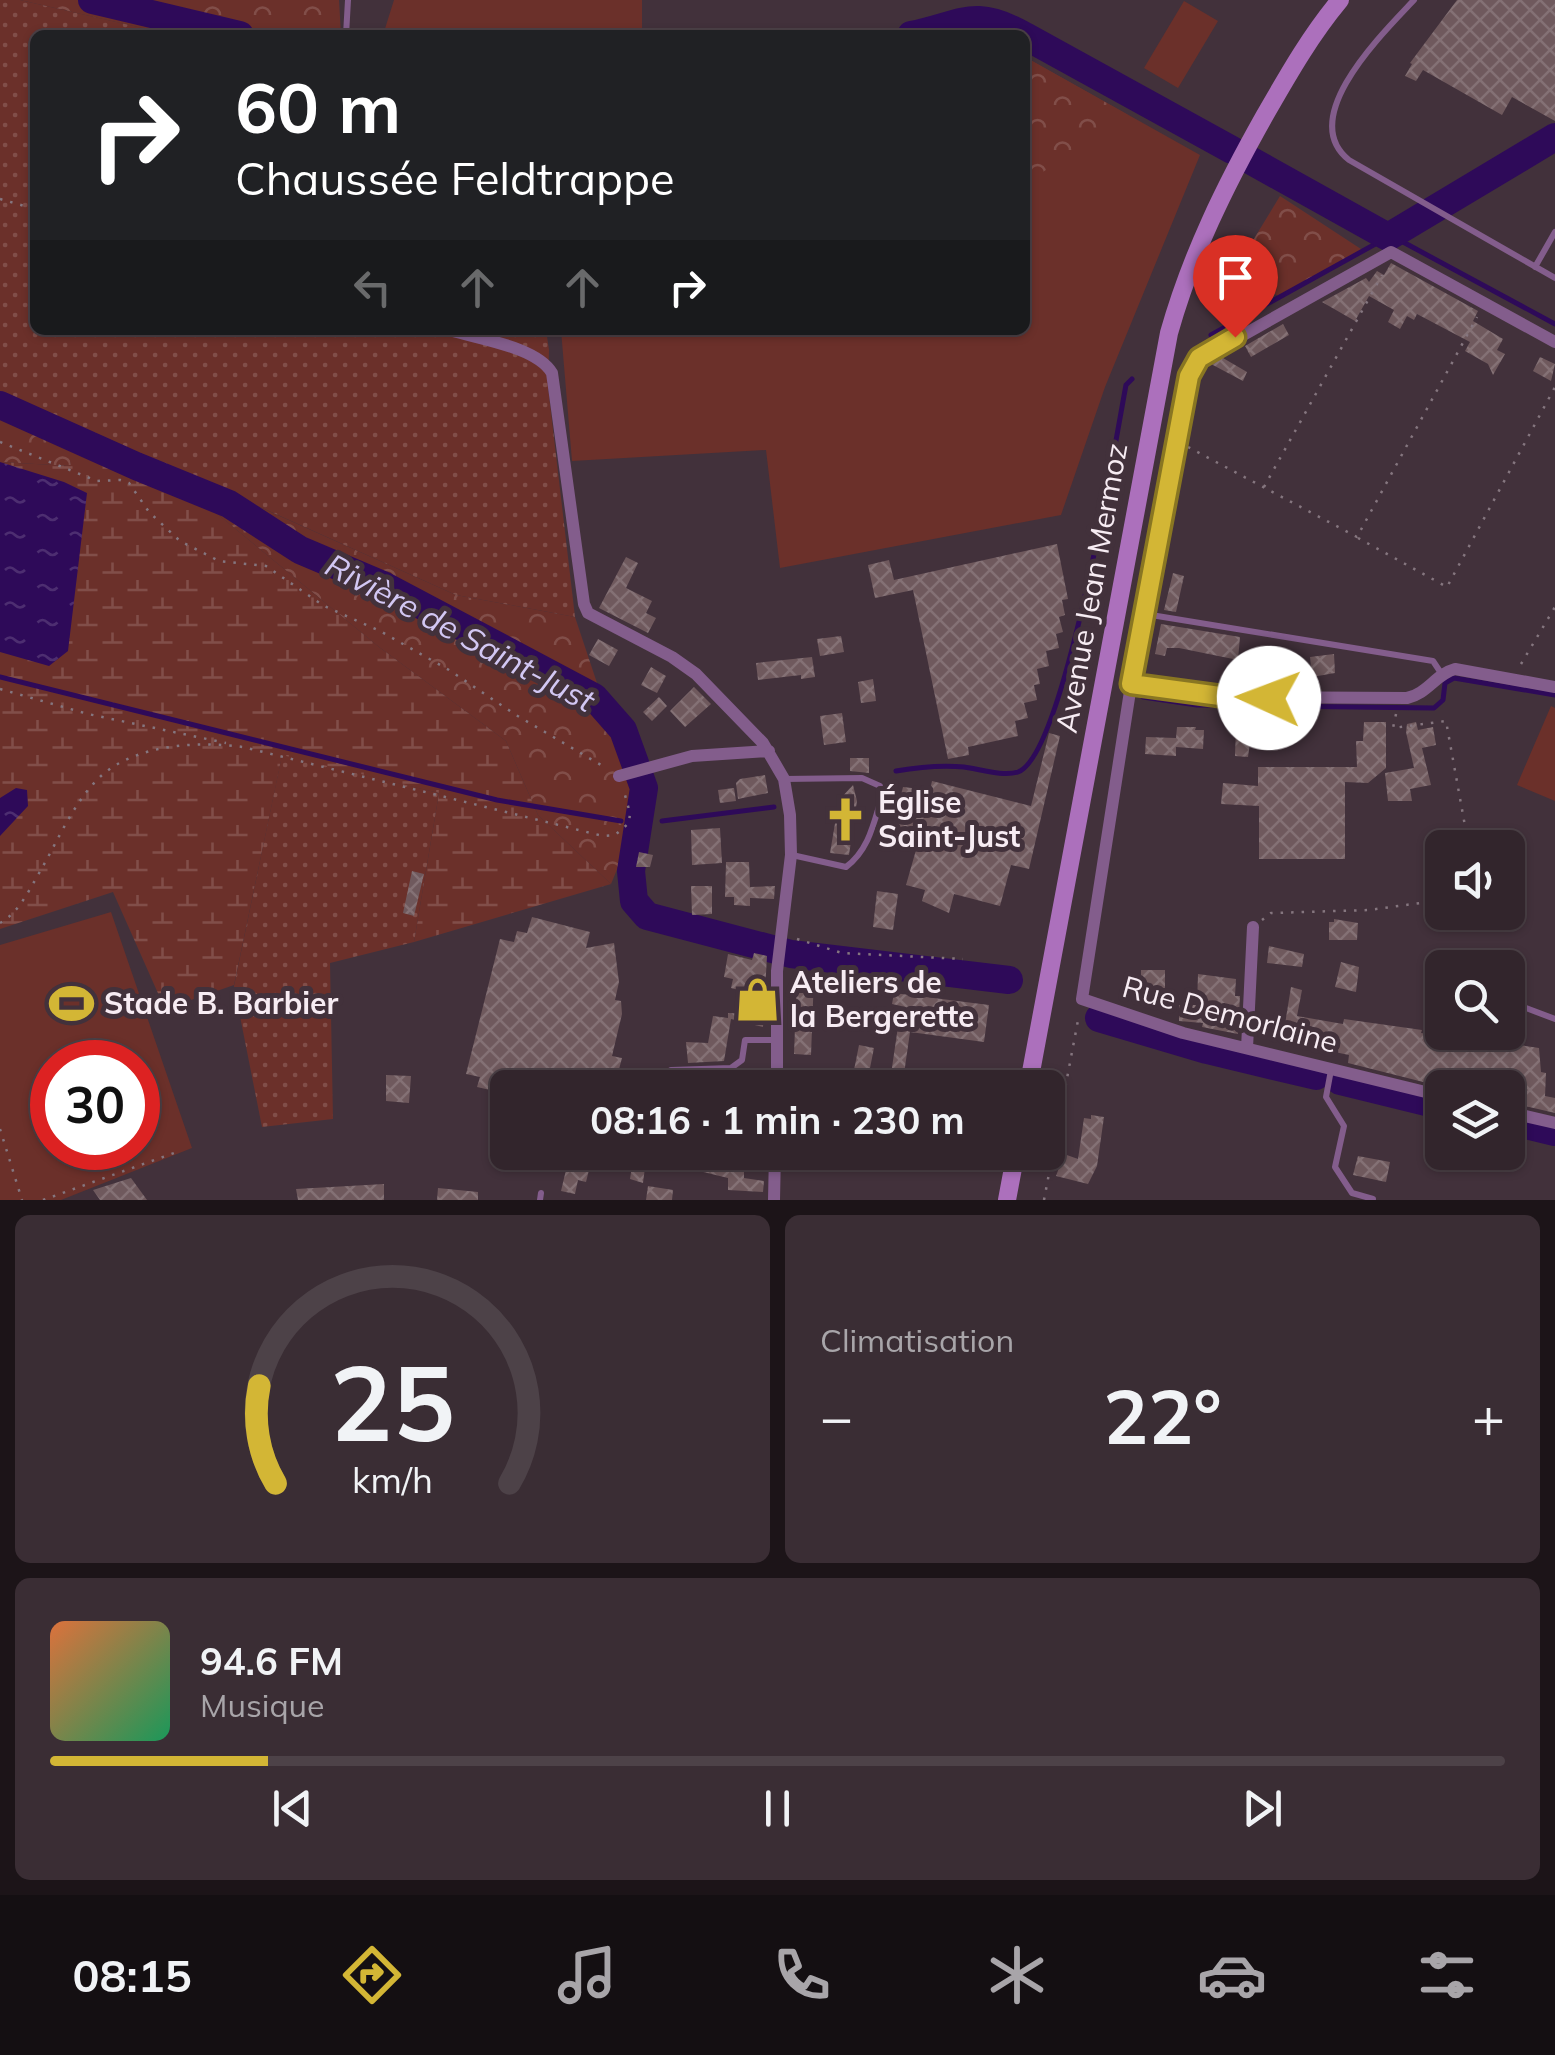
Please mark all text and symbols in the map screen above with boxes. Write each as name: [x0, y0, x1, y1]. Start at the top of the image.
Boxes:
text: 60 m: [235, 63, 401, 151]
icon: right: [70, 70, 200, 200]
text: Chaussée Feldtrappe: [235, 150, 674, 206]
pin: [1193, 235, 1278, 338]
icon: arrive: [1208, 250, 1263, 305]
icon: left: [345, 260, 400, 315]
icon: ahead: [450, 260, 505, 315]
icon: ahead: [555, 260, 610, 315]
icon: right: [660, 260, 715, 315]
street label: Avenue Jean Mermoz: [1047, 440, 1135, 736]
water label: Rivière de Saint-Just: [319, 544, 603, 720]
position arrow: [1217, 646, 1321, 750]
place label: Église Saint-Just: [878, 783, 1020, 855]
church icon: Église Saint-Just: [821, 796, 869, 844]
map controls: [1425, 830, 1525, 1170]
button: sound: [1425, 830, 1525, 930]
button: search: [1425, 950, 1525, 1050]
place label: Ateliers de la Bergerette: [790, 963, 975, 1035]
street label: Rue Demorlaine: [1118, 967, 1342, 1061]
shop icon: Ateliers de la Bergerette: [733, 976, 781, 1024]
sports icon: Stade B. Barbier: [47, 980, 95, 1028]
place label: Stade B. Barbier: [104, 984, 339, 1022]
speed limit sign: 30: [30, 1040, 160, 1170]
button: layers: [1425, 1070, 1525, 1170]
text: 08:16 · 1 min · 230 m: [590, 1096, 965, 1144]
text: Climatisation: [820, 1320, 1014, 1360]
text: 25: [330, 1336, 455, 1467]
text: 22°: [1103, 1369, 1222, 1463]
text: −: [820, 1382, 853, 1451]
text: +: [1472, 1382, 1505, 1451]
text: km/h: [352, 1457, 433, 1502]
text: 94.6 FM: [200, 1637, 343, 1685]
text: Musique: [200, 1685, 324, 1725]
icon: previous: [265, 1781, 320, 1836]
icon: pause: [750, 1781, 805, 1836]
icon: next: [1235, 1781, 1290, 1836]
icon: directions: [337, 1940, 407, 2010]
icon: music: [552, 1940, 622, 2010]
icon: phone: [767, 1940, 837, 2010]
icon: climate: [982, 1940, 1052, 2010]
icon: car: [1197, 1940, 1267, 2010]
icon: filters: [1412, 1940, 1482, 2010]
text: 08:15: [73, 1947, 192, 2003]

